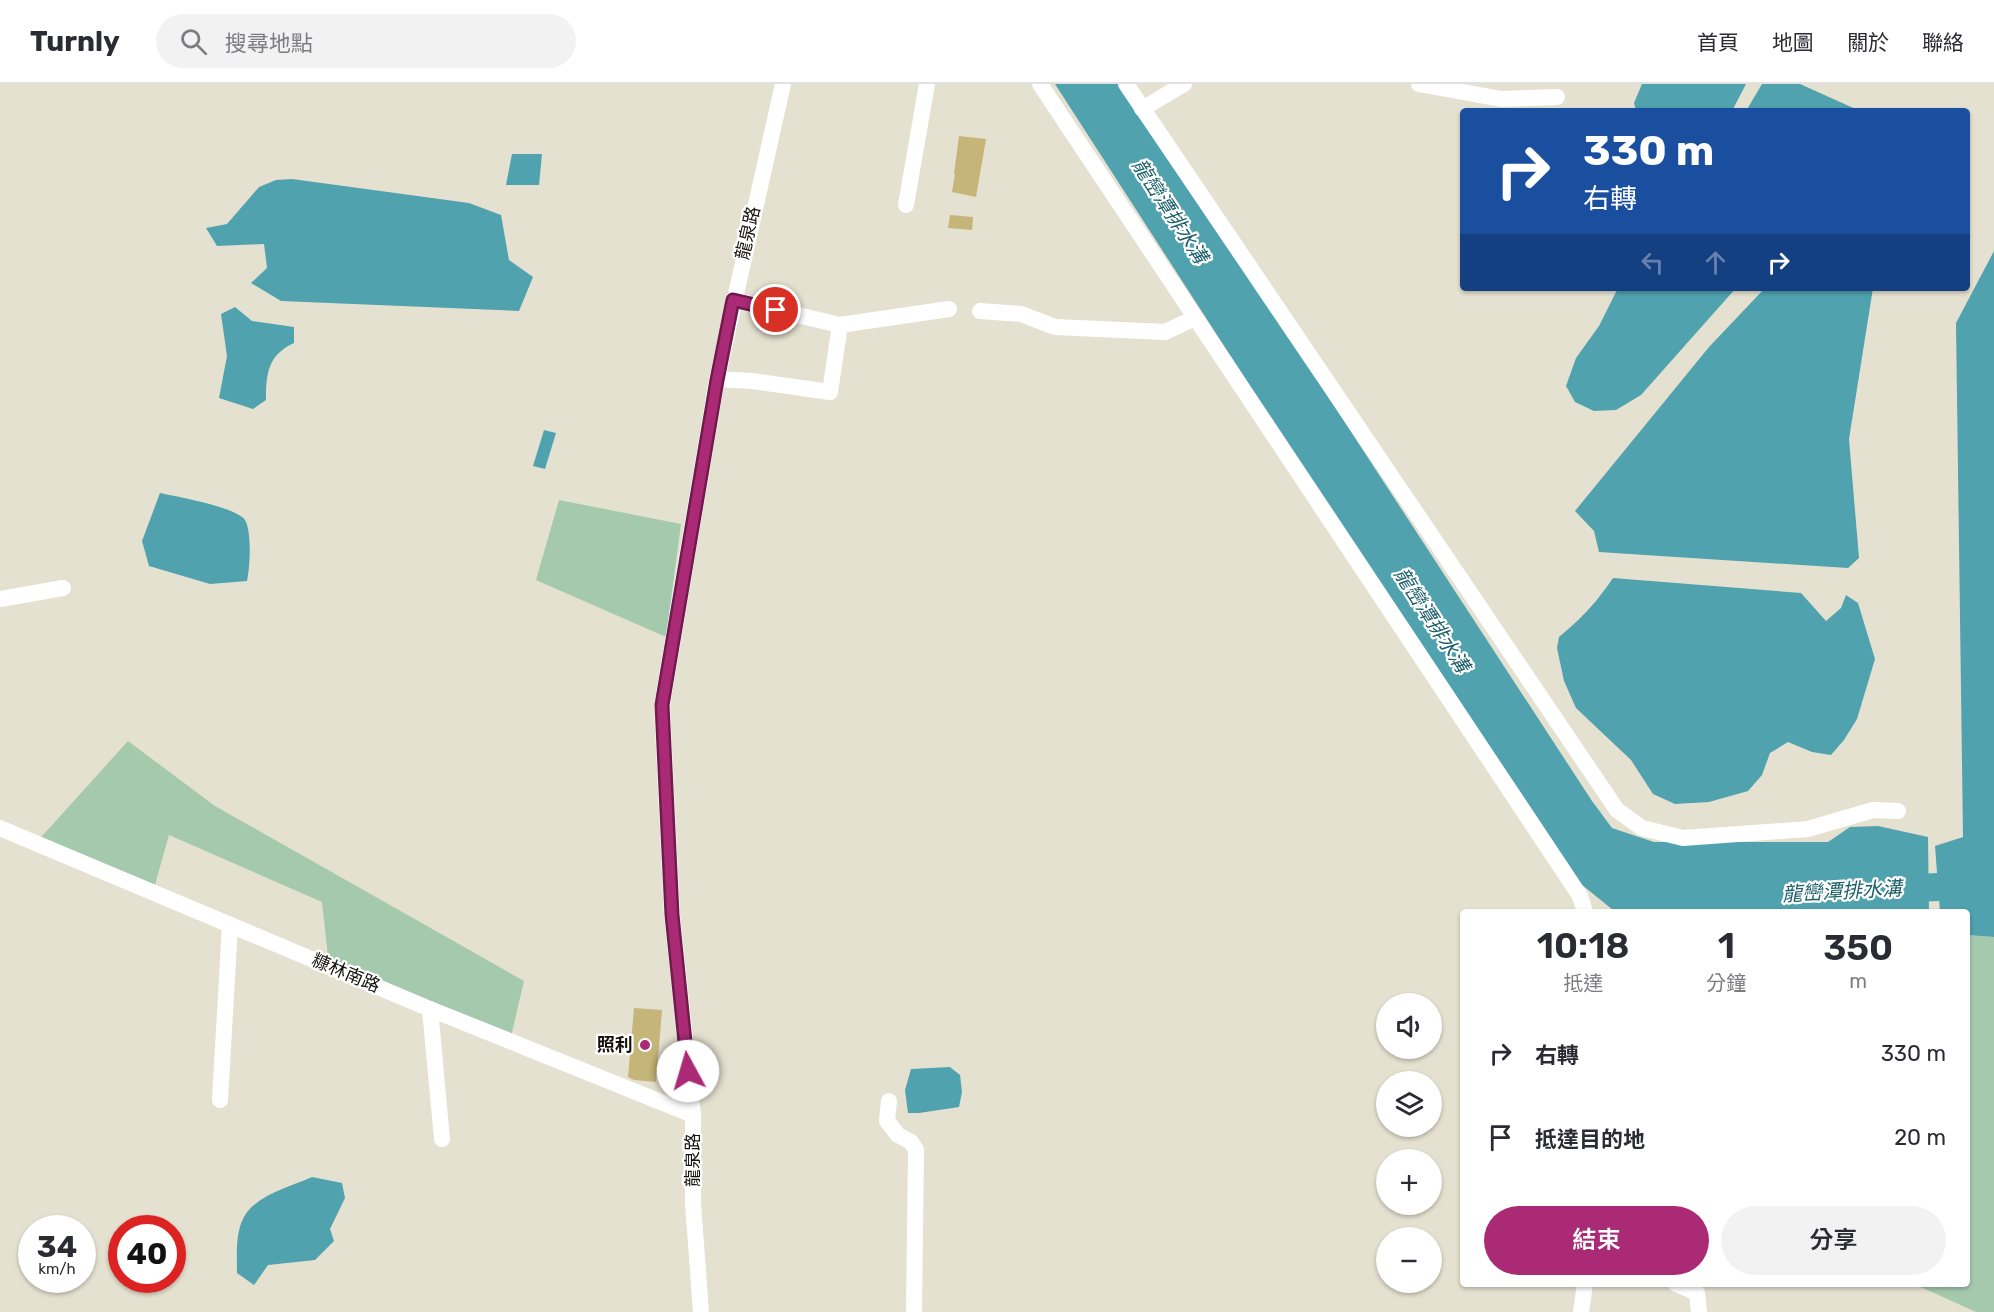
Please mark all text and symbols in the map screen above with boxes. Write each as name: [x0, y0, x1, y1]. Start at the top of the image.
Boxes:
search box: [156, 14, 576, 68]
text: Turnly: [30, 25, 120, 58]
icon: search: [177, 25, 210, 58]
text: 搜尋地點: [225, 30, 313, 57]
text: 首頁: [1697, 30, 1739, 55]
text: 地圖: [1772, 30, 1814, 55]
text: 關於: [1847, 30, 1889, 55]
text: 聯絡: [1922, 30, 1964, 55]
text: 330 m: [1583, 126, 1714, 176]
icon: right: [1484, 132, 1562, 210]
water label: 龍巒潭排水溝: [1127, 154, 1214, 270]
text: 右轉: [1583, 183, 1637, 215]
street label: 龍泉路: [731, 204, 765, 262]
icon: left: [1636, 246, 1669, 279]
icon: ahead: [1699, 246, 1732, 279]
icon: right: [1762, 246, 1795, 279]
pin: [750, 284, 801, 335]
icon: arrive: [759, 293, 792, 326]
water label: 龍巒潭排水溝: [1389, 563, 1476, 679]
water label: 龍巒潭排水溝: [1781, 876, 1906, 906]
text: 10:18: [1537, 924, 1630, 967]
text: 1: [1718, 924, 1735, 967]
text: 350: [1823, 926, 1893, 969]
street label: 糠林南路: [309, 949, 383, 997]
text: m: [1849, 969, 1867, 993]
text: 抵達: [1563, 971, 1603, 995]
text: 分鐘: [1706, 971, 1746, 995]
map controls: [1376, 993, 1442, 1293]
button: sound: [1376, 993, 1442, 1059]
place label: 照利: [597, 1034, 633, 1056]
icon: right: [1484, 1037, 1517, 1070]
marker: 照利: [638, 1038, 652, 1052]
position arrow: [656, 1039, 720, 1103]
text: 330 m: [1881, 1040, 1946, 1067]
text: 右轉: [1535, 1042, 1579, 1069]
button: layers: [1376, 1071, 1442, 1137]
icon: arrive: [1484, 1121, 1517, 1154]
text: 20 m: [1894, 1124, 1946, 1151]
text: 抵達目的地: [1535, 1126, 1645, 1153]
street label: 龍泉路: [682, 1133, 704, 1187]
button: +: [1376, 1149, 1442, 1215]
button: 結束: [1484, 1206, 1709, 1275]
button: 分享: [1721, 1206, 1946, 1275]
speed limit sign: 40: [108, 1215, 186, 1293]
button: −: [1376, 1227, 1442, 1293]
text: 34: [37, 1229, 77, 1265]
text: km/h: [38, 1260, 76, 1278]

